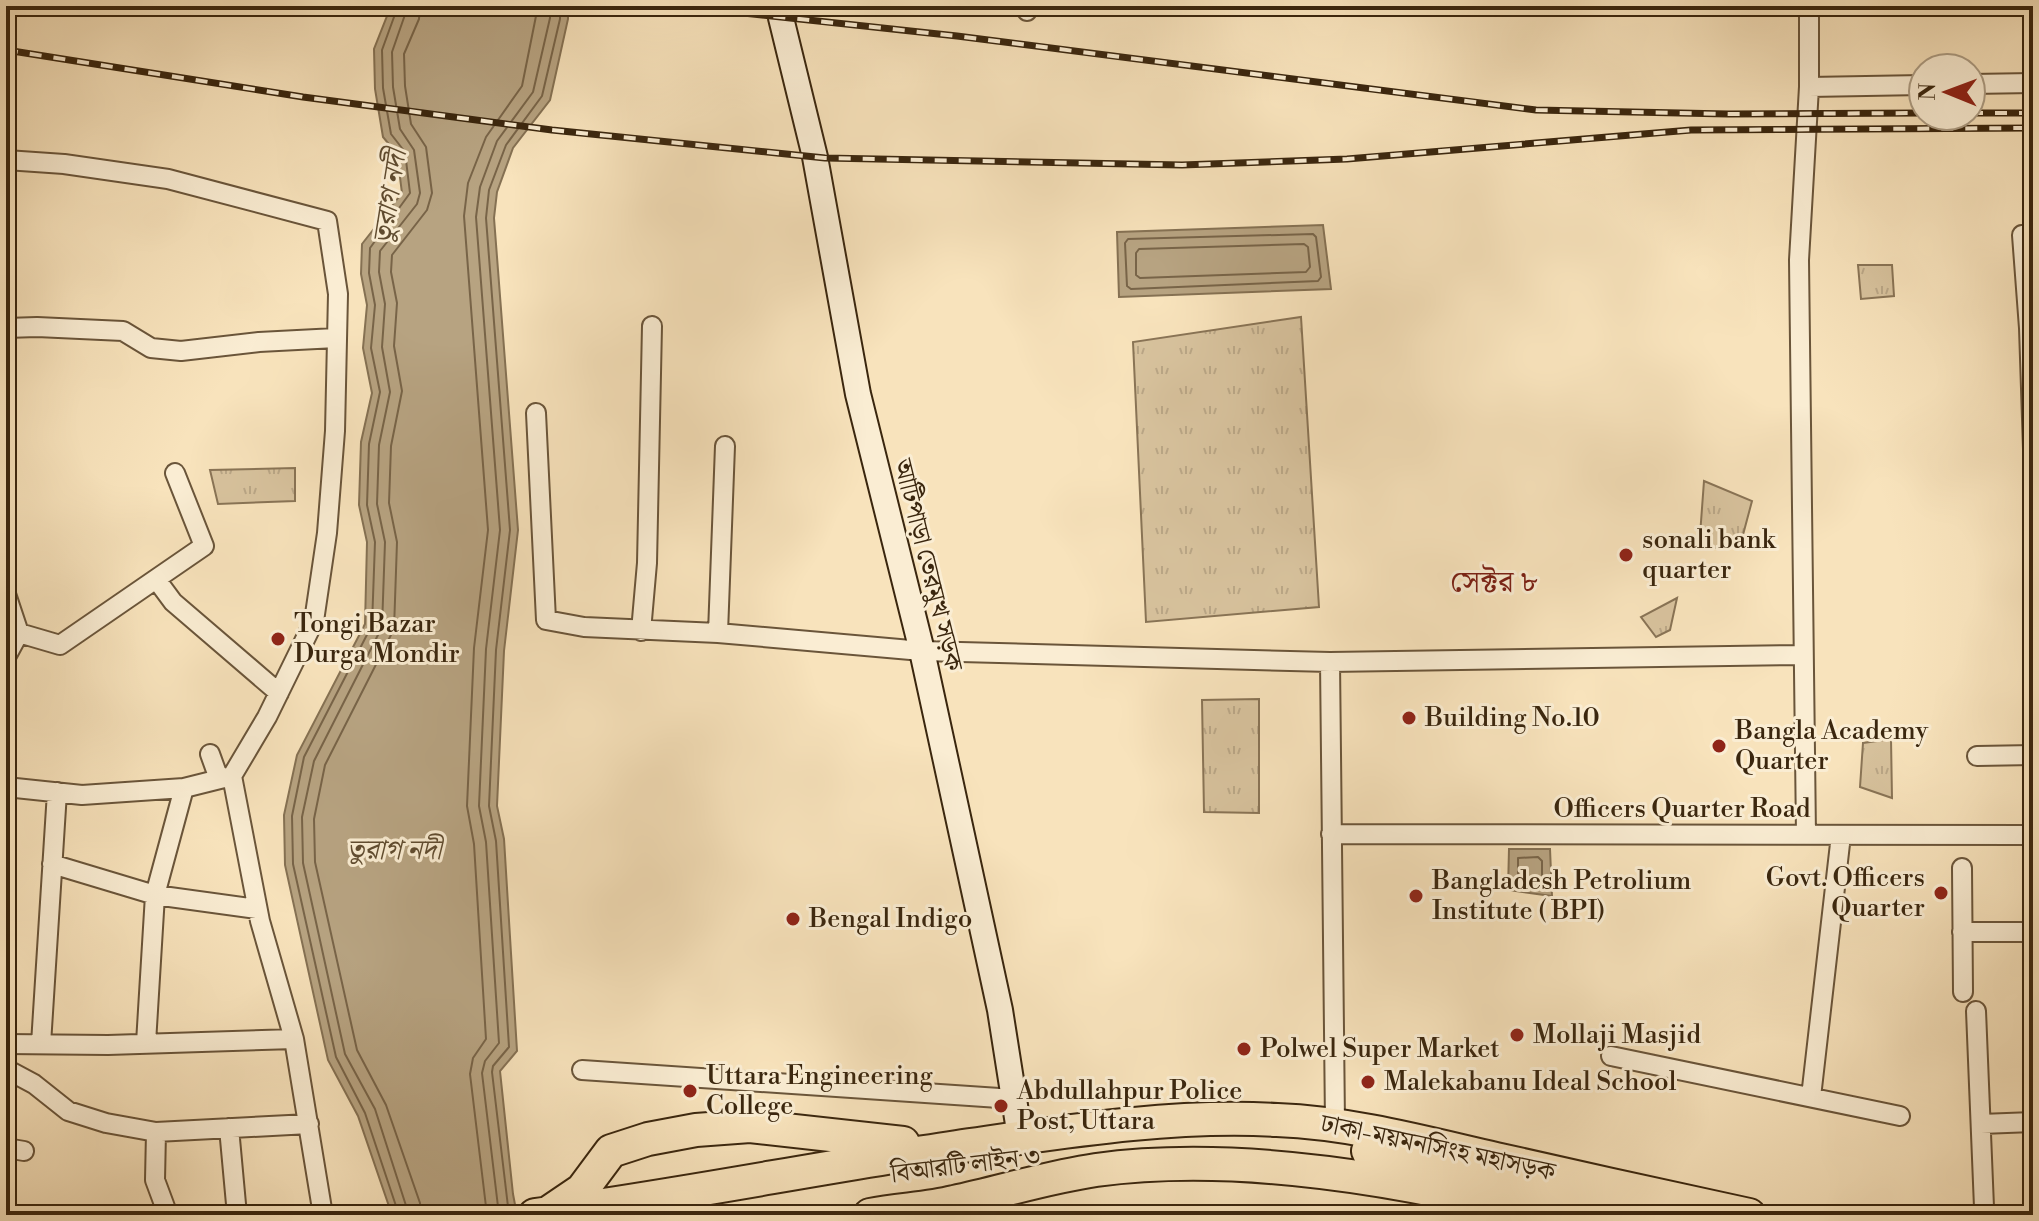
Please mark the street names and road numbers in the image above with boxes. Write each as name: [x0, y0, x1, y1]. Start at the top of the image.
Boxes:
street label: আটিপাড়া তেরমুখ সড়ক: [886, 455, 970, 676]
street label: Officers Quarter Road: [1553, 793, 1811, 825]
street label: ঢাকা-ময়মনসিংহ মহাসড়ক: [1317, 1107, 1560, 1189]
street label: বিআরটি লাইন ৩: [888, 1140, 1043, 1190]

